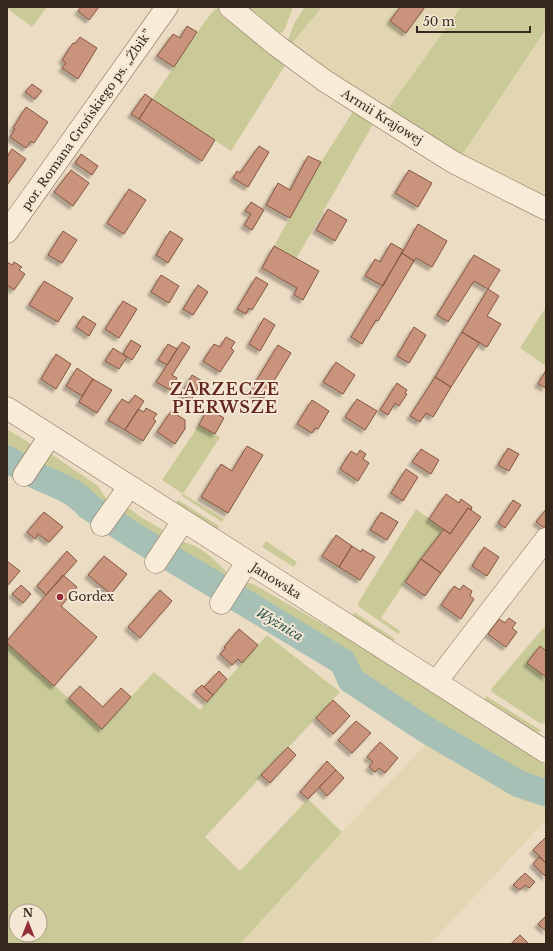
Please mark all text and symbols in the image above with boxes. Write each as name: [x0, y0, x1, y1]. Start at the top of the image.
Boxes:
scale bar: [417, 8, 530, 34]
text: 50 m: [423, 14, 455, 29]
street label: por. Romana Grońskiego ps. „Żbik”: [17, 26, 155, 213]
street label: Armii Krajowej: [338, 85, 426, 148]
district label: ZARZECZE PIERWSZE: [170, 379, 280, 417]
street label: Janowska: [247, 558, 304, 602]
place label: Gordex: [68, 589, 115, 604]
marker: Gordex: [55, 592, 65, 602]
water label: Wyżnica: [253, 604, 306, 645]
north arrow: [8, 903, 48, 943]
text: N: [23, 906, 34, 920]

